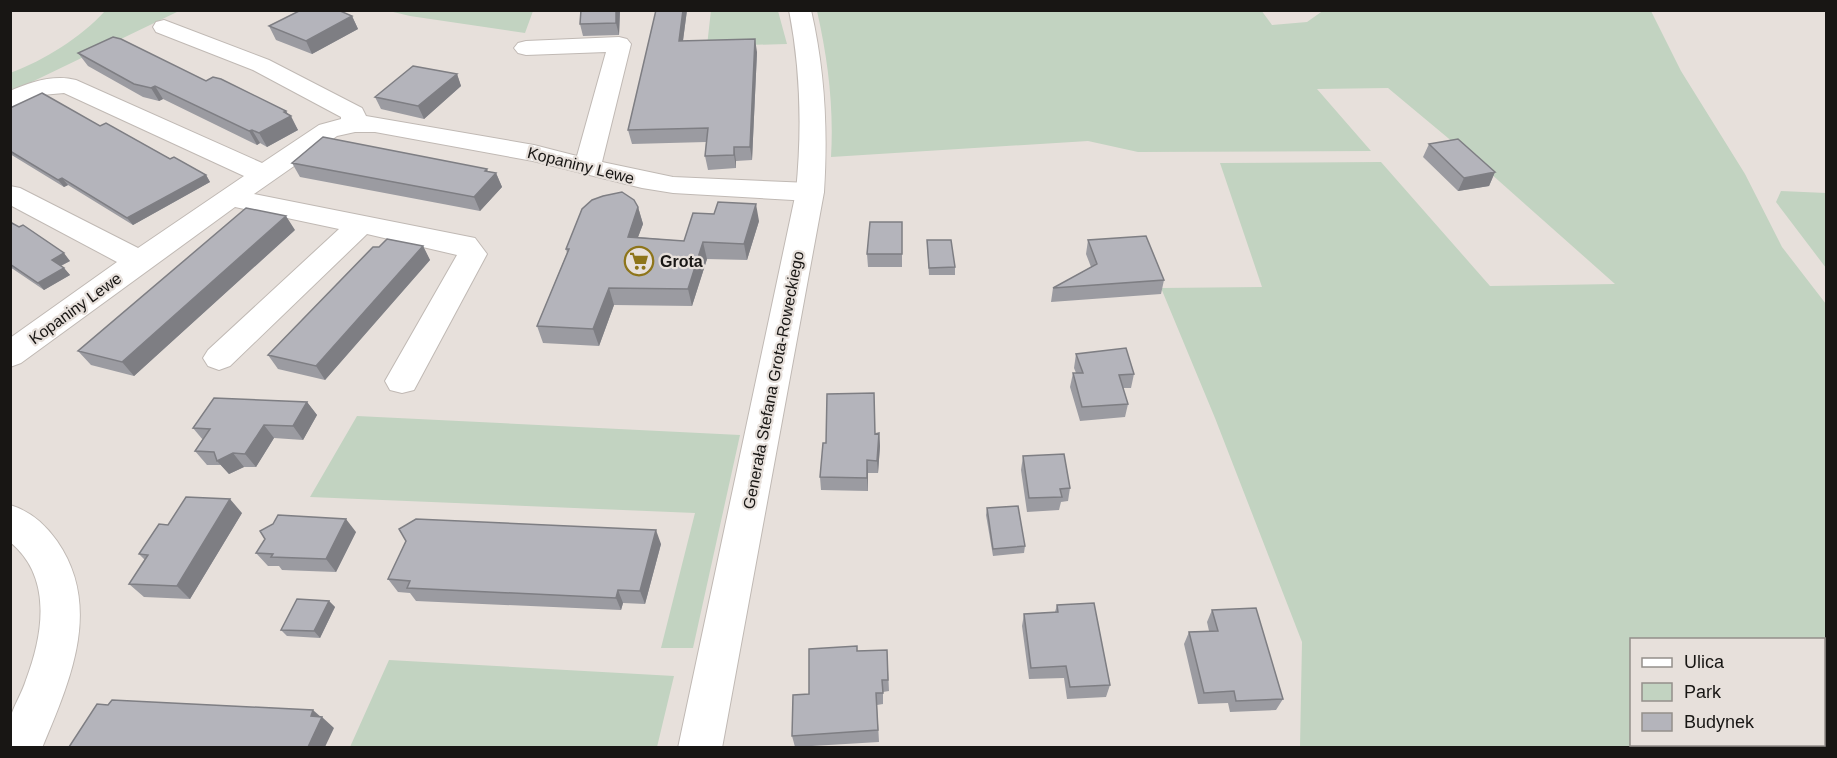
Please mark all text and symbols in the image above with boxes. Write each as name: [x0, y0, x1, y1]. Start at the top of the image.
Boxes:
street label: Kopaniny Lewe: [526, 144, 636, 187]
supermarket icon: Grota: [623, 245, 655, 277]
street label: Generała Stefana Grota-Roweckiego: [740, 250, 807, 510]
place label: Grota: [660, 253, 703, 270]
street label: Kopaniny Lewe: [26, 269, 125, 347]
legend: [1630, 638, 1825, 746]
text: Ulica: [1684, 652, 1725, 672]
text: Park: [1684, 682, 1722, 702]
text: Budynek: [1684, 712, 1755, 732]

